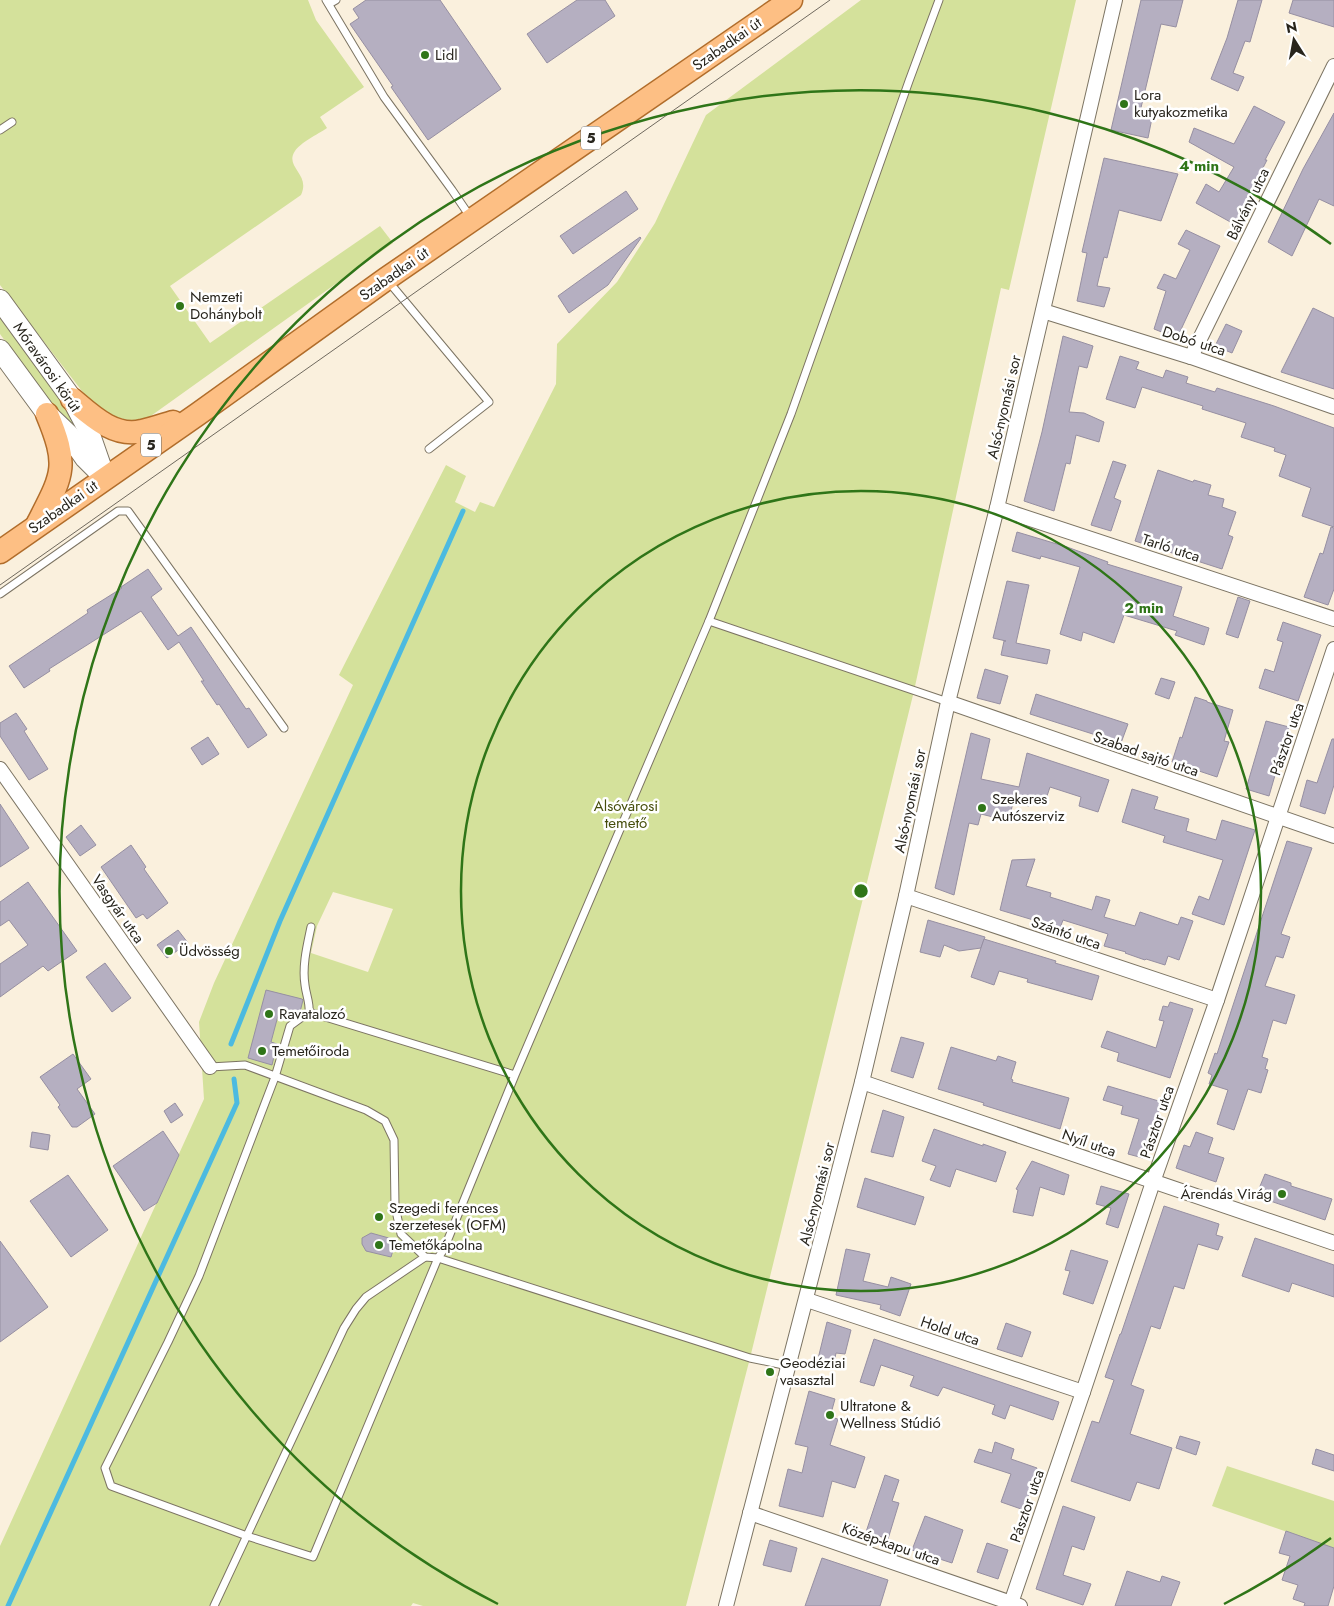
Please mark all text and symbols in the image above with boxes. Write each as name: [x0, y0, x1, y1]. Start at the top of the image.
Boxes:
street label: Szabadkai út: [688, 12, 767, 76]
north arrow: [1269, 15, 1319, 65]
text: N: [1284, 16, 1299, 38]
place label: Lidl: [435, 44, 458, 66]
marker: Lidl: [419, 49, 431, 61]
place label: Lora kutyakozmetika: [1134, 84, 1228, 123]
marker: Lora kutyakozmetika: [1118, 98, 1130, 110]
road number: 5: [581, 126, 601, 150]
text: 4 min: [1179, 155, 1219, 177]
street label: Bálvány utca: [1221, 164, 1275, 244]
street label: Szabadkai út: [355, 242, 434, 306]
place label: Nemzeti Dohánybolt: [190, 286, 262, 325]
marker: Nemzeti Dohánybolt: [174, 300, 186, 312]
street label: Móravárosi körút: [8, 318, 86, 417]
street label: Dobó utca: [1159, 320, 1229, 362]
street label: Alsó-nyomási sor: [981, 352, 1027, 461]
road number: 5: [141, 434, 161, 456]
street label: Szabadkai út: [24, 475, 103, 539]
street label: Tarló utca: [1139, 528, 1203, 568]
text: 2 min: [1124, 597, 1164, 619]
street label: Pásztor utca: [1264, 700, 1310, 778]
street label: Szabad sajtó utca: [1090, 726, 1202, 782]
street label: Alsó-nyomási sor: [888, 746, 932, 855]
place label: Szekeres Autószerviz: [992, 788, 1065, 827]
park label: Alsóvárosi temető: [594, 795, 658, 834]
marker: Szekeres Autószerviz: [976, 802, 988, 814]
street label: Vasgyár utca: [86, 870, 150, 948]
centre of rings: [852, 882, 870, 900]
street label: Szántó utca: [1028, 911, 1104, 955]
place label: Üdvösség: [179, 940, 240, 962]
marker: Üdvösség: [163, 945, 175, 957]
place label: Ravatalozó: [279, 1003, 345, 1025]
marker: Ravatalozó: [263, 1008, 275, 1020]
place label: Temetőiroda: [272, 1040, 349, 1062]
marker: Temetőiroda: [256, 1045, 268, 1057]
street label: Pásztor utca: [1134, 1083, 1180, 1161]
street label: Nyíl utca: [1059, 1123, 1119, 1163]
street label: Alsó-nyomási sor: [794, 1139, 841, 1248]
place label: Árendás Virág: [1180, 1183, 1272, 1205]
marker: Árendás Virág: [1276, 1188, 1288, 1200]
place label: Szegedi ferences szerzetesek (OFM): [389, 1197, 506, 1236]
marker: Szegedi ferences szerzetesek (OFM): [373, 1211, 385, 1223]
place label: Temetőkápolna: [389, 1234, 483, 1256]
marker: Temetőkápolna: [373, 1239, 385, 1251]
street label: Hold utca: [917, 1311, 983, 1351]
place label: Geodéziai vasasztal: [780, 1352, 846, 1391]
marker: Geodéziai vasasztal: [764, 1366, 776, 1378]
place label: Ultratone & Wellness Stúdió: [840, 1395, 941, 1434]
marker: Ultratone & Wellness Stúdió: [824, 1409, 836, 1421]
street label: Pásztor utca: [1004, 1467, 1050, 1545]
street label: Közép-kapu utca: [839, 1517, 943, 1571]

